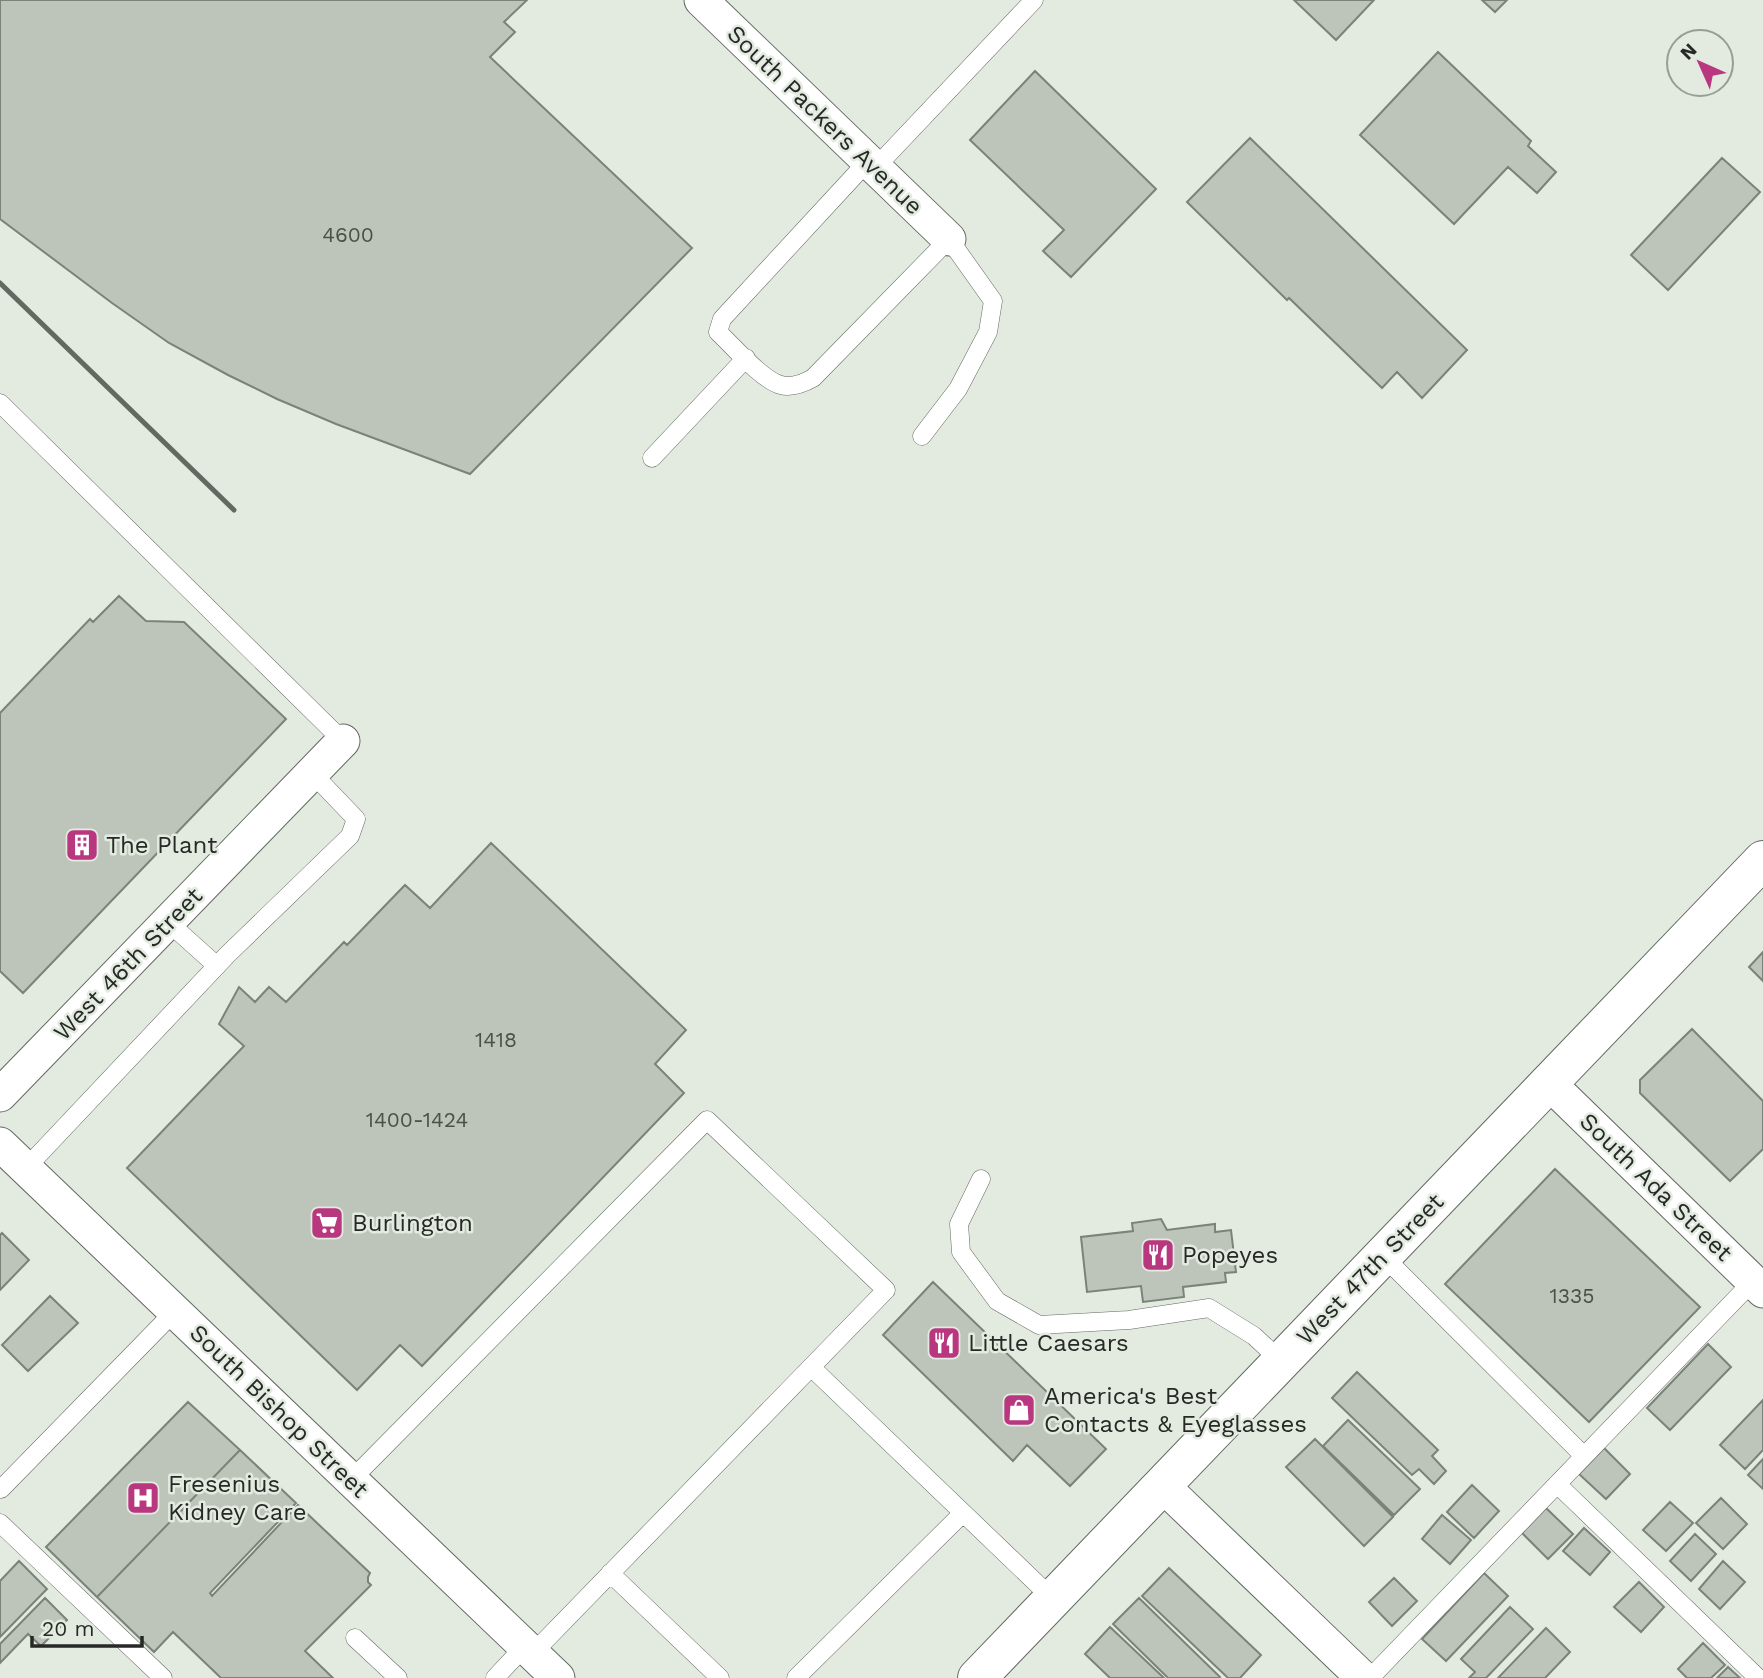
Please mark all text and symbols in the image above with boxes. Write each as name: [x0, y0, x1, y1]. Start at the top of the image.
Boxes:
street label: South Packers Avenue: [722, 19, 928, 221]
north arrow: [1665, 28, 1735, 98]
text: N: [1675, 38, 1701, 64]
house number: 4600: [322, 222, 374, 247]
building icon: The Plant: [63, 826, 101, 864]
place label: The Plant: [106, 831, 217, 859]
street label: West 46th Street: [48, 882, 208, 1046]
house number: 1418: [475, 1027, 517, 1052]
house number: 1400-1424: [366, 1107, 468, 1132]
street label: South Ada Street: [1574, 1107, 1738, 1267]
street label: West 47th Street: [1291, 1188, 1449, 1350]
supermarket icon: Burlington: [308, 1204, 346, 1242]
place label: Burlington: [352, 1209, 473, 1237]
restaurant icon: Popeyes: [1139, 1236, 1177, 1274]
place label: Popeyes: [1182, 1241, 1278, 1269]
house number: 1335: [1550, 1283, 1594, 1308]
street label: South Bishop Street: [184, 1319, 374, 1503]
restaurant icon: Little Caesars: [925, 1324, 963, 1362]
place label: Little Caesars: [968, 1329, 1129, 1357]
place label: America's Best Contacts & Eyeglasses: [1044, 1382, 1307, 1438]
shop icon: America's Best Contacts & Eyeglasses: [1000, 1391, 1038, 1429]
place label: Fresenius Kidney Care: [168, 1470, 307, 1526]
hospital icon: Fresenius Kidney Care: [124, 1479, 162, 1517]
scale bar: [32, 1604, 142, 1648]
text: 20 m: [42, 1616, 94, 1641]

